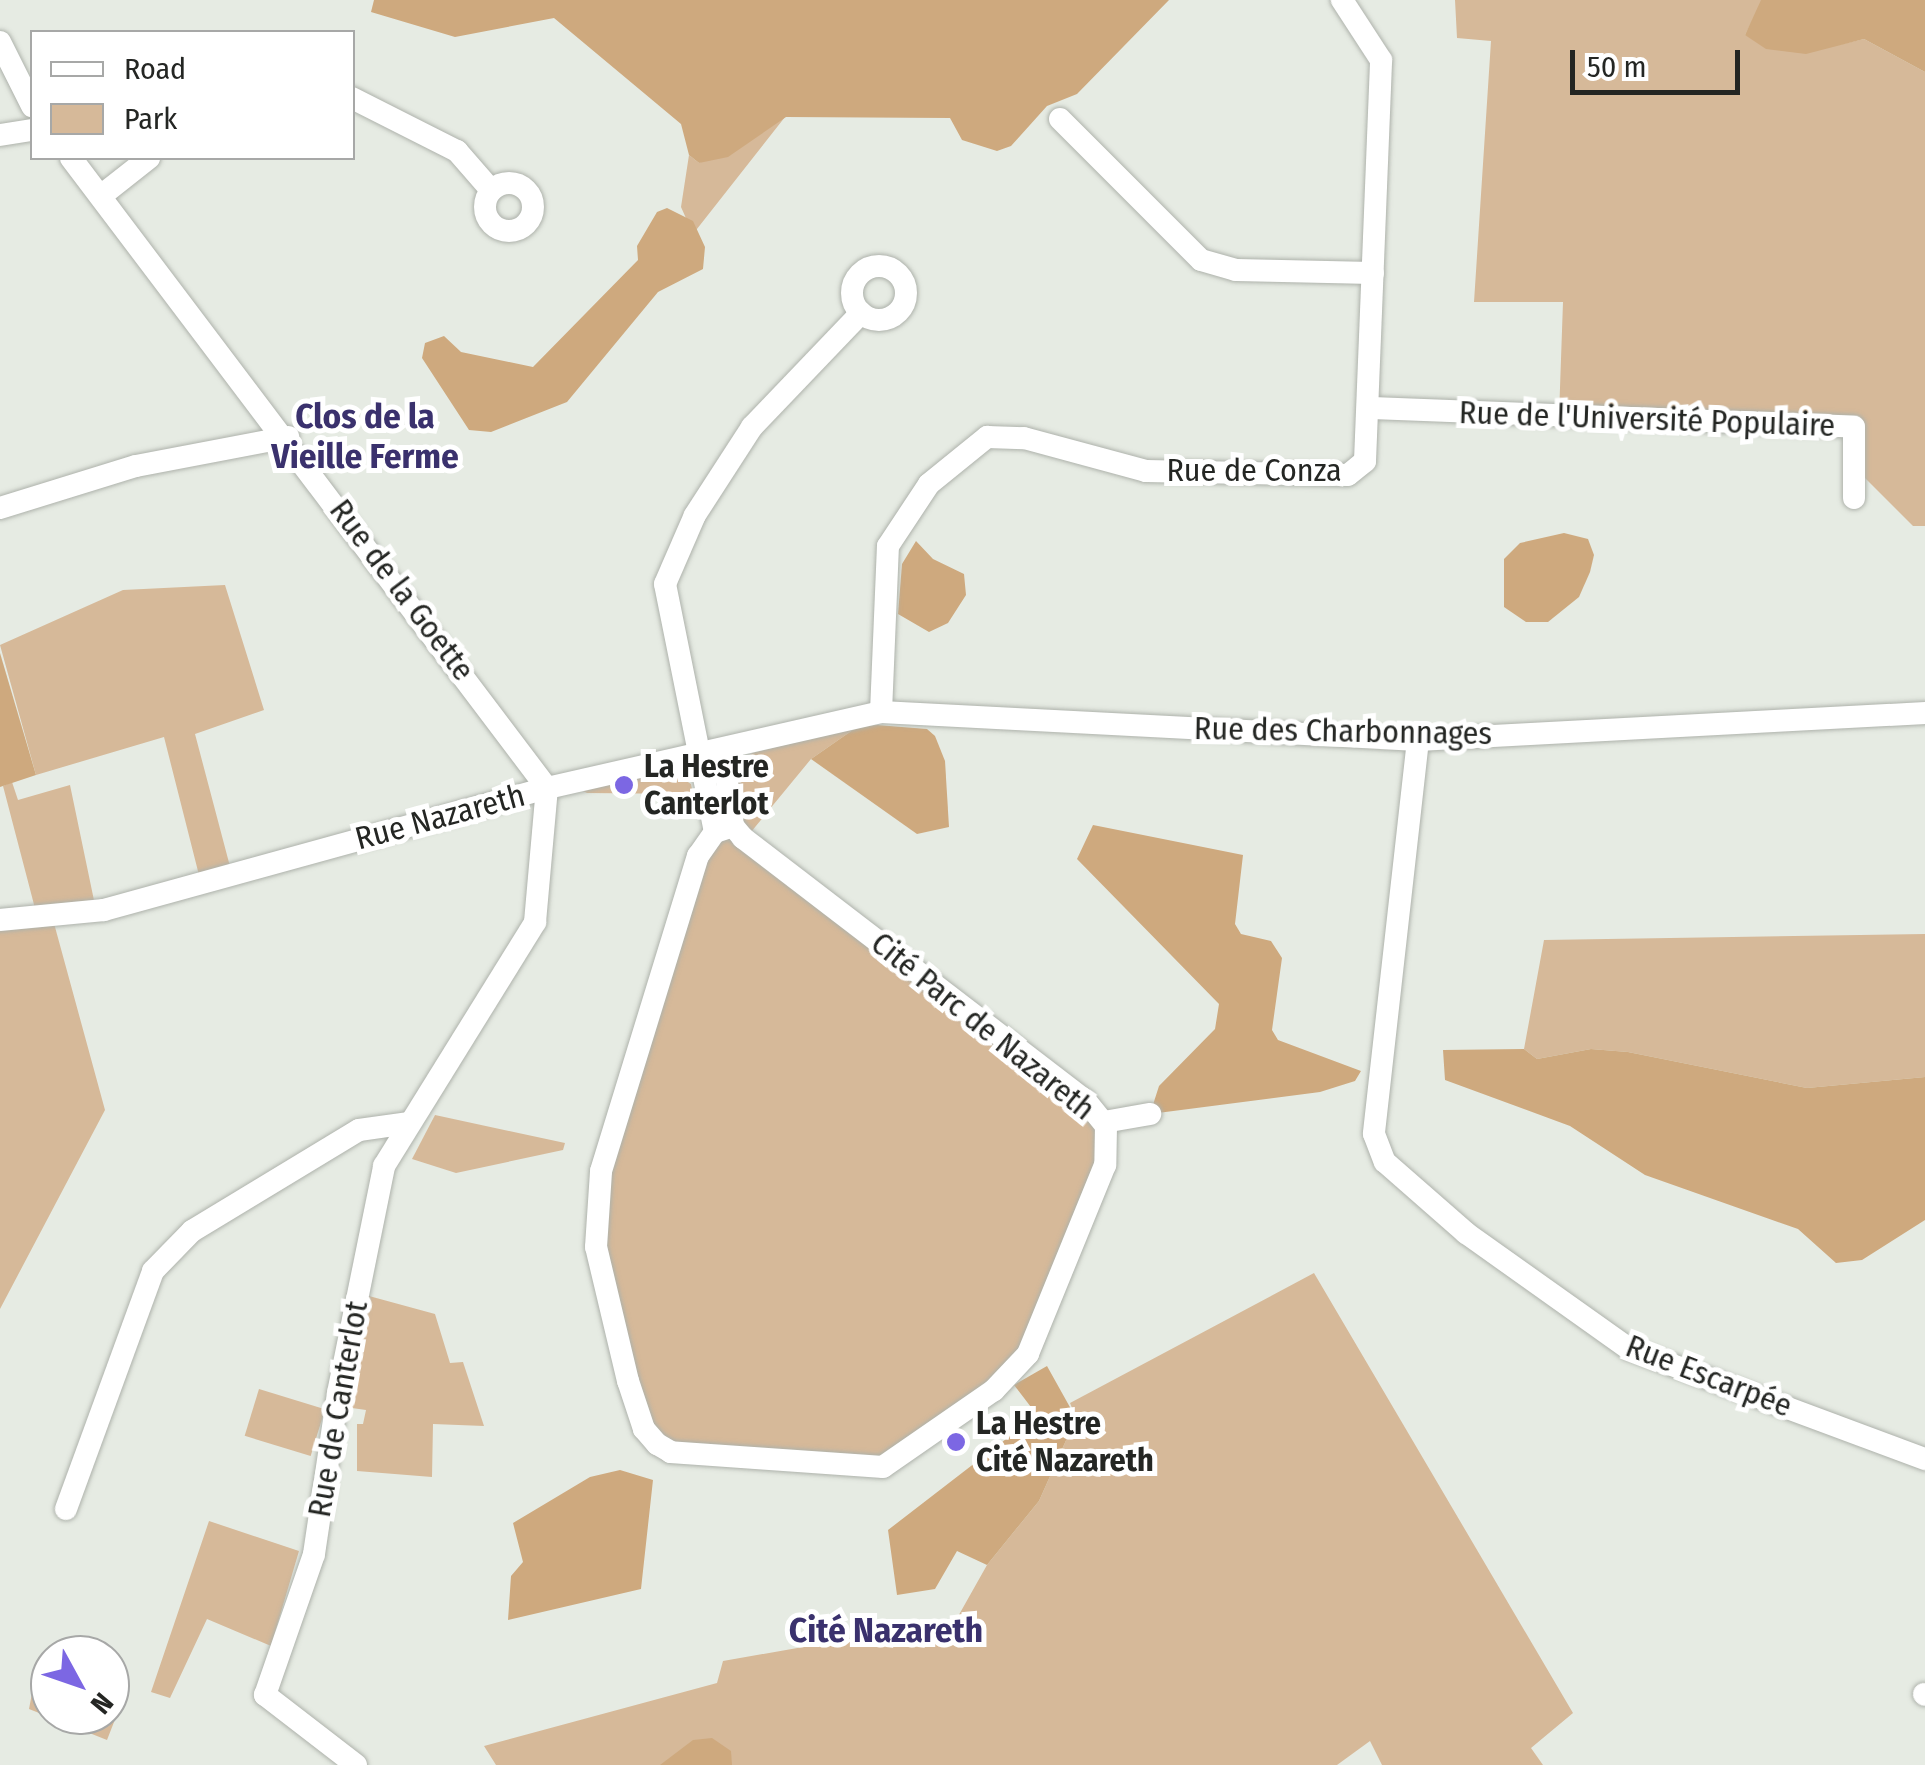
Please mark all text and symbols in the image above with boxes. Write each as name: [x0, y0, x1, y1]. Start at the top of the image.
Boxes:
legend: [30, 30, 355, 160]
scale bar: [1575, 30, 1745, 92]
text: 50 m: [1587, 49, 1647, 85]
text: Road: [124, 51, 186, 87]
text: Park: [124, 101, 177, 137]
street label: Rue de l'Université Populaire: [1458, 393, 1836, 445]
district label: Clos de la Vieille Ferme: [271, 395, 459, 477]
street label: Rue de Conza: [1166, 451, 1342, 489]
street label: Rue de la Goette: [321, 492, 483, 688]
street label: Rue des Charbonnages: [1194, 709, 1492, 753]
place label: La Hestre Canterlot: [644, 748, 769, 823]
marker: La Hestre Canterlot: [613, 774, 635, 796]
street label: Rue Nazareth: [351, 776, 529, 858]
street label: Cité Parc de Nazareth: [863, 924, 1103, 1128]
street label: Rue de Canterlot: [300, 1298, 376, 1520]
street label: Rue Escarpée: [1620, 1327, 1798, 1425]
place label: La Hestre Cité Nazareth: [976, 1405, 1154, 1480]
marker: La Hestre Cité Nazareth: [945, 1431, 967, 1453]
district label: Cité Nazareth: [789, 1609, 983, 1651]
north arrow: [30, 1635, 130, 1735]
text: N: [84, 1686, 120, 1720]

